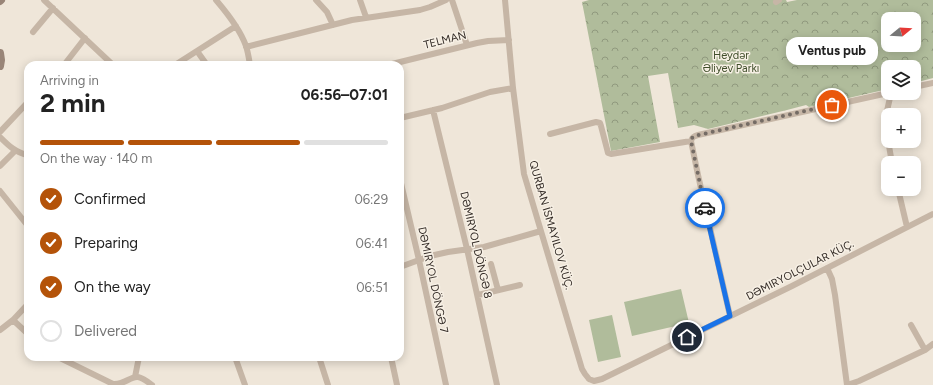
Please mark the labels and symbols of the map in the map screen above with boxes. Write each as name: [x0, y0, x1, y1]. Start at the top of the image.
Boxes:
north arrow: [881, 12, 921, 52]
street label: TELMAN: [422, 28, 468, 52]
callout: Ventus pub: [786, 37, 878, 65]
park label: Heydər Əliyev Parkı: [703, 49, 759, 75]
pin: [815, 88, 849, 122]
street label: QURBAN İSMAYILOV KÜÇ.: [526, 159, 577, 291]
courier: [685, 188, 725, 228]
street label: DƏMIRYOL DÖNGƏ 8: [457, 190, 496, 300]
street label: DƏMIRYOL DÖNGƏ 7: [415, 225, 452, 335]
street label: DƏMIRYOLÇULAR KÜÇ.: [744, 236, 856, 303]
pin: [670, 320, 704, 354]

